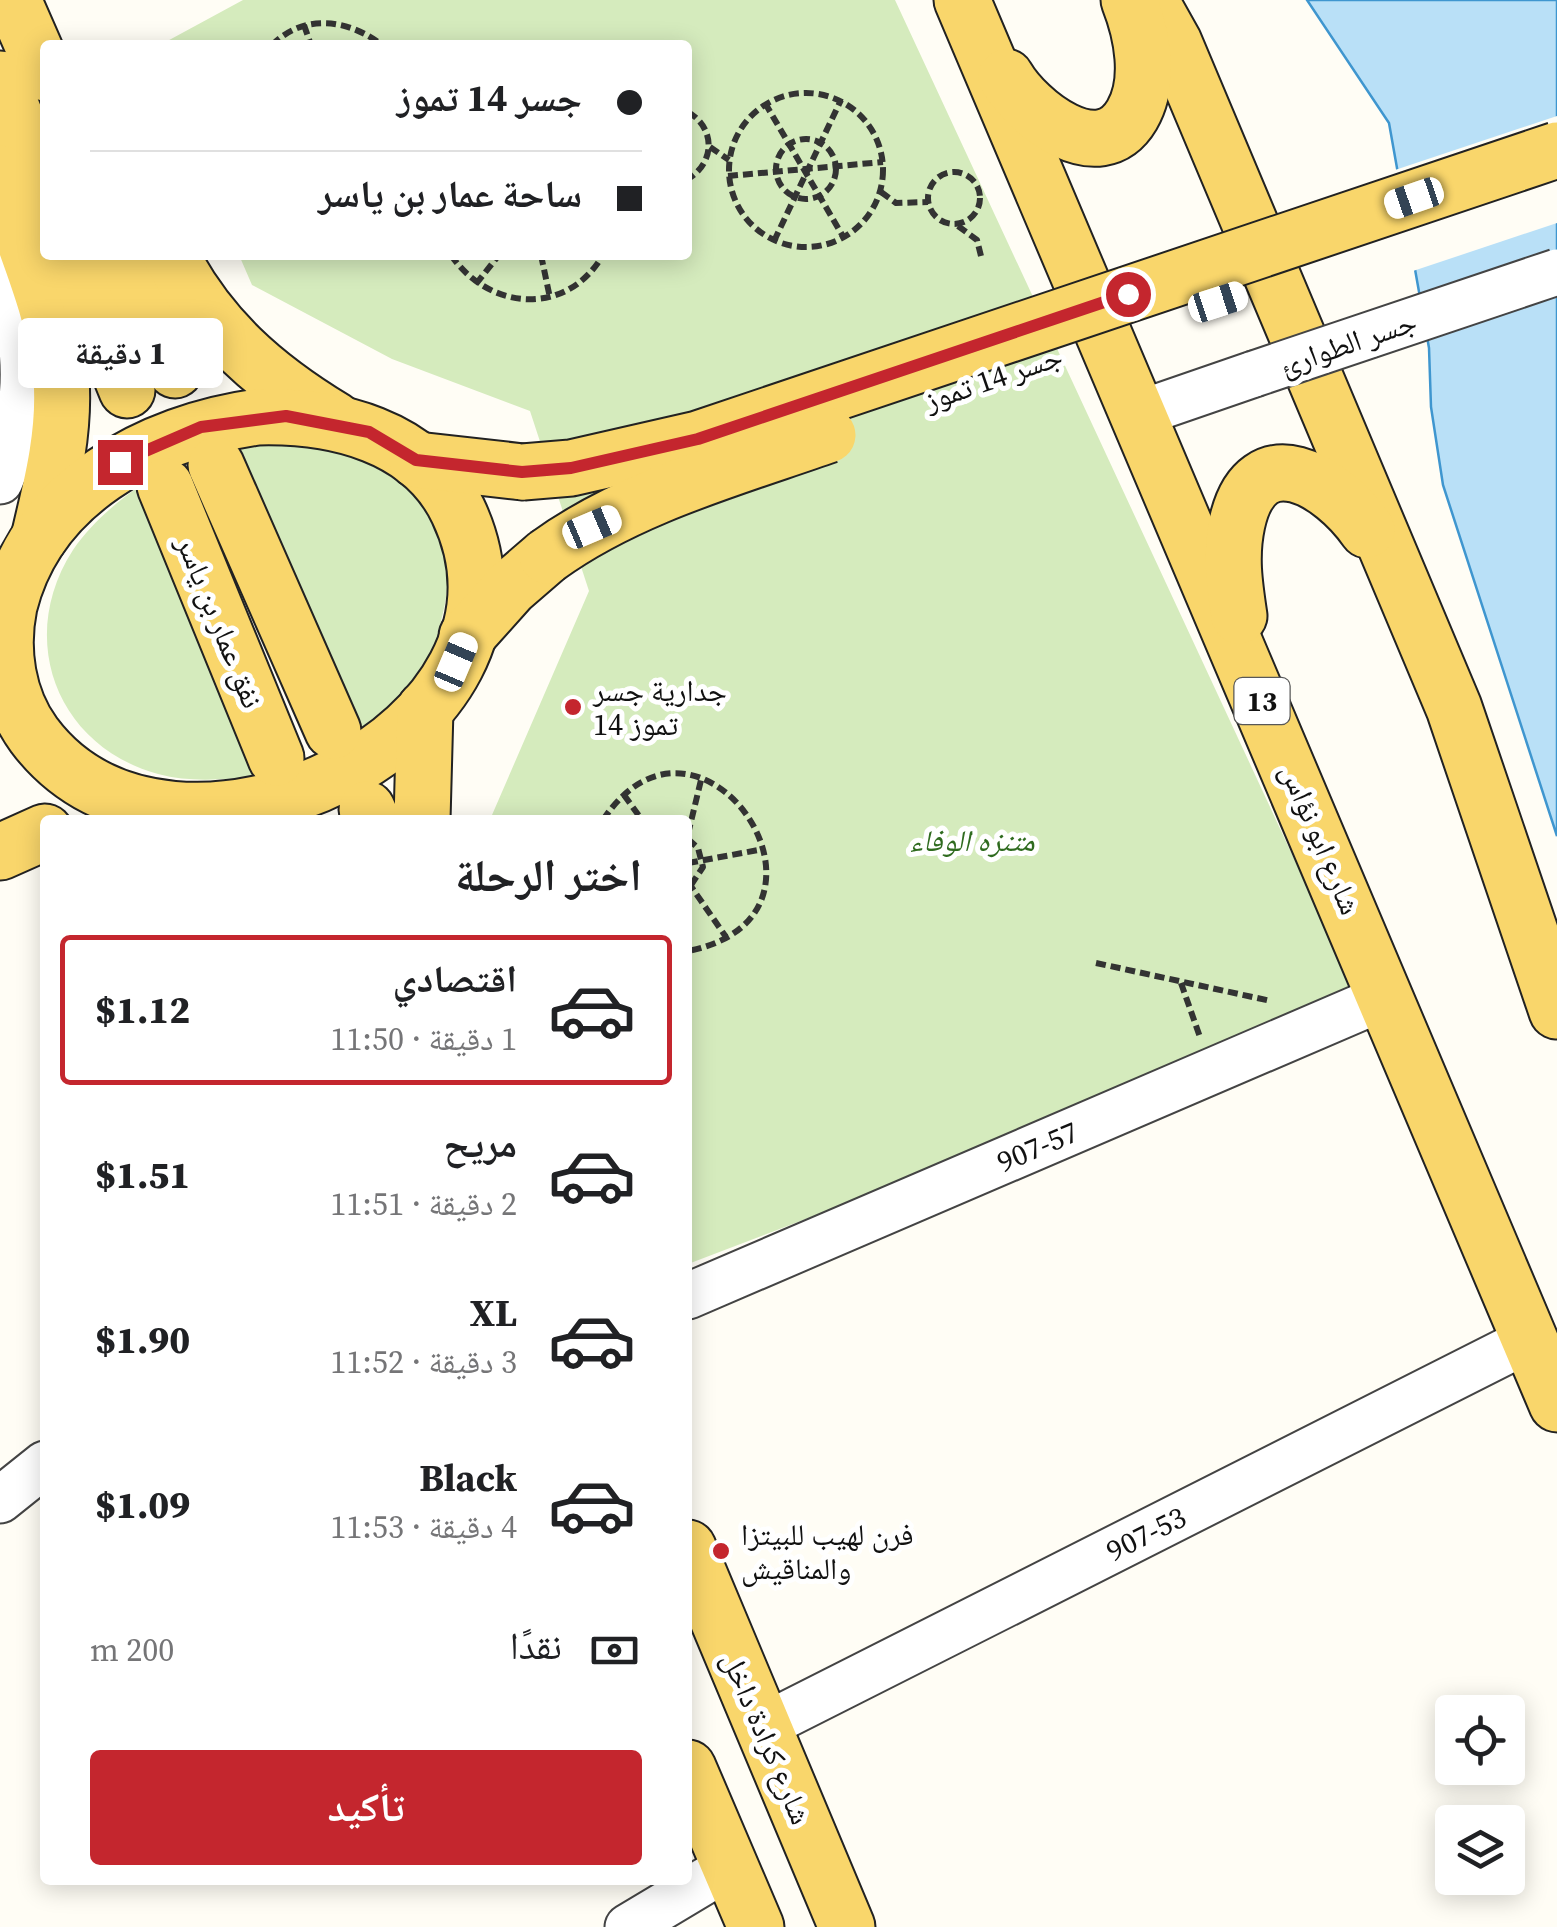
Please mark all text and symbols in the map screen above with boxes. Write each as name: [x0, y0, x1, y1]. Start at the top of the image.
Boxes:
text: جسر 14 تموز: [397, 72, 582, 124]
text: ساحة عمار بن ياسر: [318, 168, 582, 220]
car: [1381, 174, 1447, 222]
route start: [1106, 272, 1151, 317]
car: [1185, 278, 1251, 326]
street label: جسر الطوارئ: [1274, 301, 1422, 385]
callout: 1 دقيقة: [18, 317, 222, 387]
text: 1 دقيقة: [75, 331, 166, 375]
street label: جسر 14 تموز: [918, 335, 1067, 421]
route end: [98, 440, 143, 485]
car: [559, 501, 625, 553]
street label: نفق عمار بن ياسر: [166, 529, 273, 714]
car: [430, 629, 482, 695]
place label: جدارية جسر 14 تموز: [592, 670, 727, 745]
road number: 13: [1234, 678, 1290, 724]
marker: جدارية جسر 14 تموز: [562, 696, 584, 718]
street label: شارع ابو نؤاس: [1271, 757, 1371, 921]
park label: متنزه الوفاء: [909, 820, 1035, 861]
text: اختر الرحلة: [455, 844, 642, 906]
text: اقتصادي: [393, 953, 517, 1005]
icon: car: [547, 965, 637, 1055]
text: $1.12: [95, 984, 190, 1036]
text: 1 دقيقة · 11:50: [330, 1017, 517, 1061]
street label: 907-57: [990, 1111, 1084, 1182]
text: مريح: [443, 1118, 517, 1170]
icon: car: [547, 1130, 637, 1220]
text: $1.51: [95, 1149, 190, 1201]
text: 2 دقيقة · 11:51: [330, 1182, 517, 1226]
text: XL: [470, 1287, 517, 1339]
icon: car: [547, 1295, 637, 1385]
text: $1.90: [95, 1314, 190, 1366]
text: 3 دقيقة · 11:52: [330, 1340, 517, 1384]
text: Black: [419, 1452, 517, 1504]
icon: car: [547, 1460, 637, 1550]
text: $1.09: [95, 1479, 190, 1531]
street label: 907-53: [1099, 1496, 1193, 1570]
text: 4 دقيقة · 11:53: [330, 1505, 517, 1549]
place label: فرن لهيب للبيتزا والمناقيش: [741, 1514, 914, 1589]
marker: فرن لهيب للبيتزا والمناقيش: [710, 1540, 732, 1562]
text: نقدًا: [510, 1620, 562, 1672]
icon: cash: [587, 1623, 642, 1678]
text: 200 m: [90, 1628, 174, 1672]
street label: شارع كرادة داخل: [712, 1645, 822, 1831]
map controls: [1435, 1695, 1525, 1895]
button: locate: [1435, 1695, 1525, 1785]
button: تأكيد: [90, 1750, 642, 1865]
button: layers: [1435, 1805, 1525, 1895]

